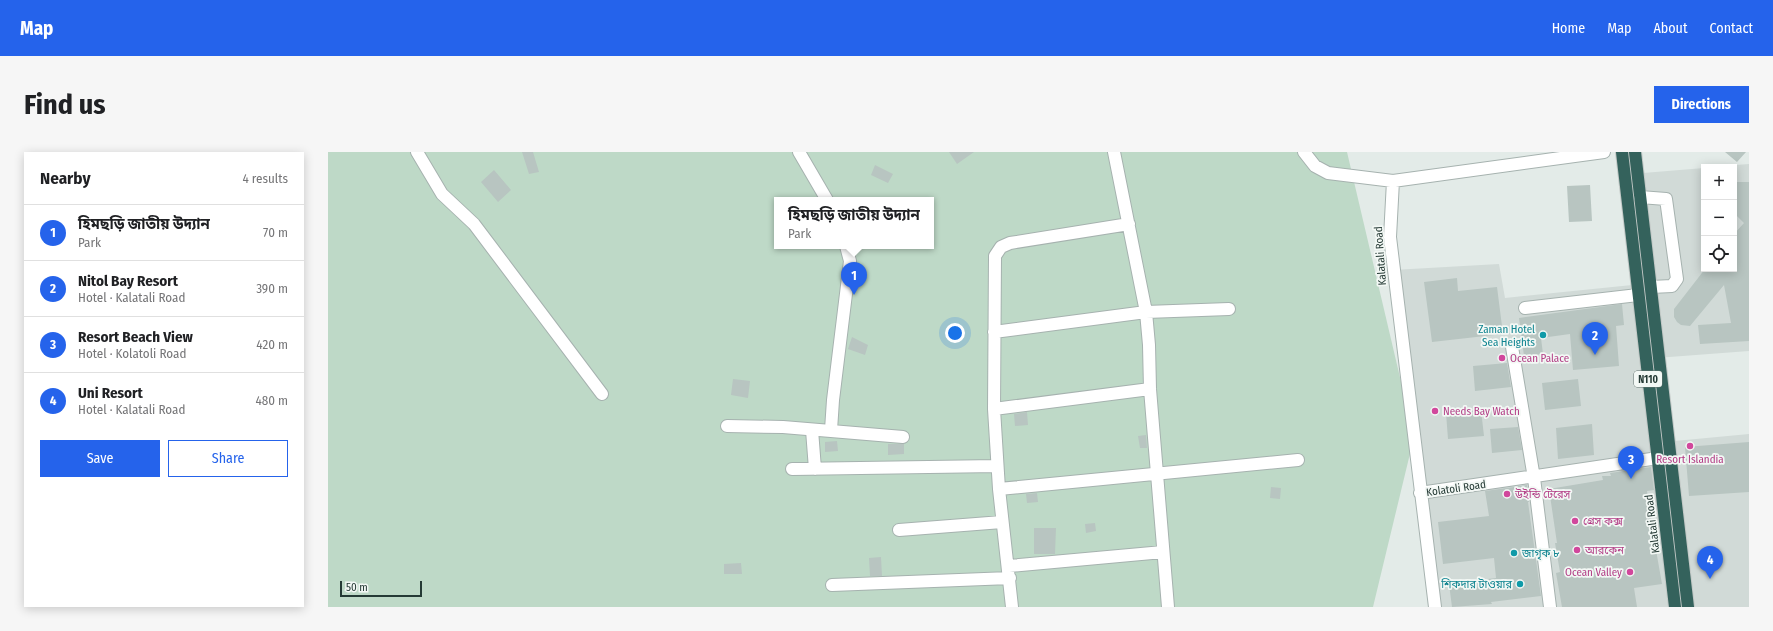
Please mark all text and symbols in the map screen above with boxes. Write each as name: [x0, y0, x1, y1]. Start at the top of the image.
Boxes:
text: Map: [20, 17, 53, 40]
text: Home: [1552, 20, 1585, 37]
text: Map: [1607, 20, 1631, 37]
text: About: [1653, 20, 1688, 37]
text: Contact: [1710, 20, 1753, 37]
button: Directions: [1654, 86, 1749, 123]
text: Find us: [24, 88, 106, 121]
map controls: [1701, 164, 1737, 272]
button: +: [1701, 164, 1737, 200]
text: Nearby: [40, 168, 91, 189]
text: 4 results: [242, 171, 288, 186]
popup: [774, 197, 934, 249]
button: −: [1701, 200, 1737, 236]
text: হিমছড়ি জাতীয় উদ্যান: [788, 206, 920, 224]
text: হিমছড়ি জাতীয় উদ্যান: [78, 215, 210, 233]
text: 1: [50, 225, 56, 240]
text: 70 m: [263, 225, 288, 240]
text: Park: [788, 226, 811, 241]
street label: Kalatali Road: [1372, 226, 1389, 286]
text: Park: [78, 235, 101, 250]
button: locate: [1701, 236, 1737, 272]
pin: 1: [841, 262, 867, 295]
text: Nitol Bay Resort: [78, 272, 178, 290]
text: 2: [50, 281, 56, 296]
text: 390 m: [256, 281, 288, 296]
text: Hotel · Kalatali Road: [78, 290, 185, 305]
pin: 2: [1582, 322, 1608, 355]
your location: [945, 323, 965, 343]
place label: Zaman Hotel Sea Heights: [1478, 323, 1535, 349]
text: Resort Beach View: [78, 328, 193, 346]
marker: Zaman Hotel Sea Heights: [1538, 330, 1548, 340]
text: 3: [50, 337, 56, 352]
text: 420 m: [256, 337, 288, 352]
text: Hotel · Kolatoli Road: [78, 346, 186, 361]
place label: Ocean Palace: [1510, 352, 1569, 365]
marker: Ocean Palace: [1497, 353, 1507, 363]
road number: N110: [1634, 371, 1662, 387]
text: Uni Resort: [78, 384, 143, 402]
text: 4: [50, 393, 56, 408]
text: 480 m: [255, 393, 288, 408]
text: Hotel · Kalatali Road: [78, 402, 185, 417]
place label: Needs Bay Watch: [1443, 405, 1520, 418]
marker: Needs Bay Watch: [1430, 406, 1440, 416]
button: Save: [40, 440, 160, 477]
button: Share: [168, 440, 288, 477]
marker: Resort Islandia: [1685, 441, 1695, 451]
pin: 3: [1618, 446, 1644, 479]
place label: Resort Islandia: [1656, 453, 1724, 466]
street label: Kolatoli Road: [1425, 478, 1487, 499]
place label: উইন্ডি টেরেস: [1514, 488, 1571, 501]
marker: উইন্ডি টেরেস: [1502, 489, 1512, 499]
street label: Kalatali Road: [1642, 494, 1663, 554]
place label: গ্রেস কক্স: [1583, 515, 1623, 528]
marker: গ্রেস কক্স: [1570, 516, 1580, 526]
place label: আরকেন: [1584, 544, 1624, 557]
marker: আরকেন: [1572, 545, 1582, 555]
pin: 4: [1697, 546, 1723, 579]
place label: জাগৃক ৮: [1521, 547, 1560, 561]
marker: জাগৃক ৮: [1509, 548, 1519, 558]
place label: Ocean Valley: [1565, 566, 1622, 579]
marker: Ocean Valley: [1625, 567, 1635, 577]
place label: শিকদার টাওয়ার: [1440, 578, 1512, 591]
scale bar: [340, 579, 422, 598]
marker: শিকদার টাওয়ার: [1515, 579, 1525, 589]
text: 50 m: [346, 581, 368, 594]

